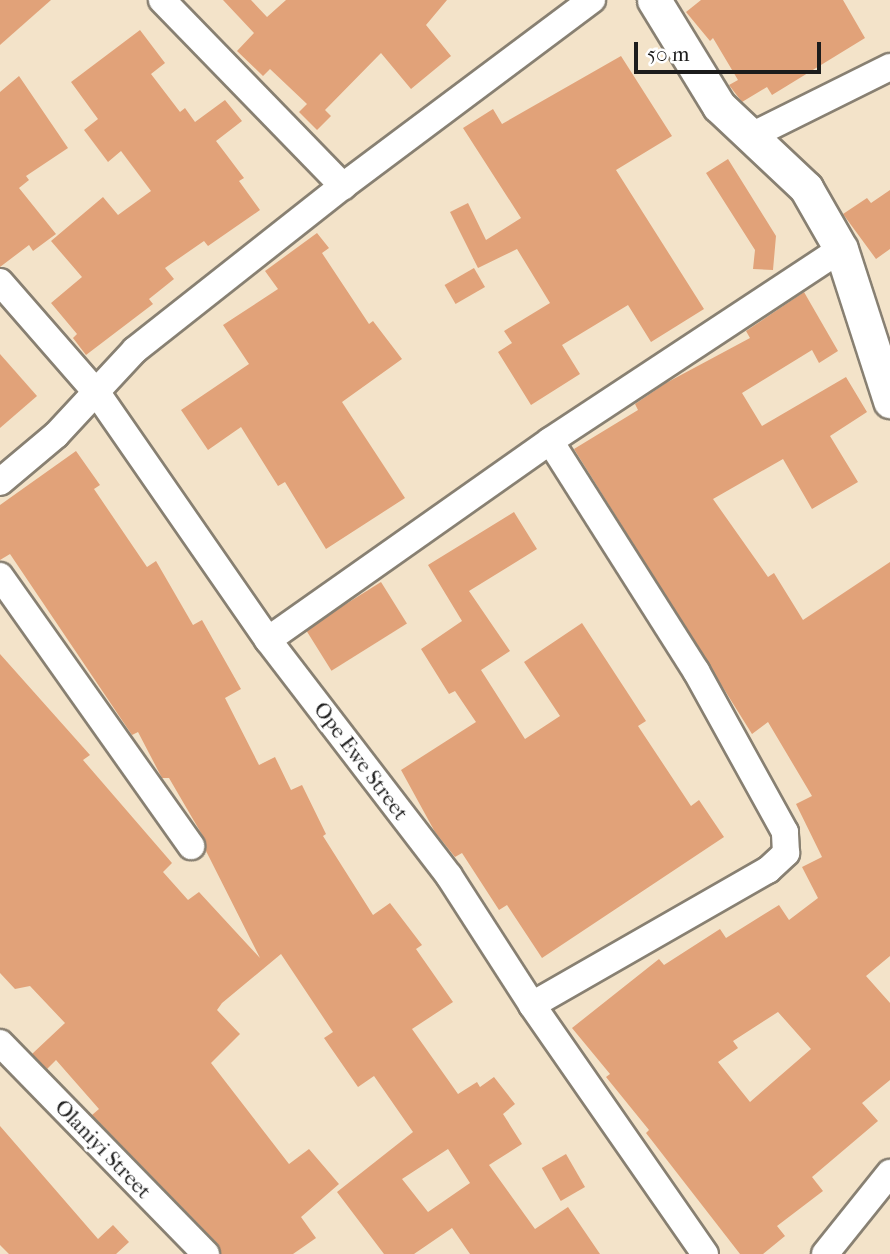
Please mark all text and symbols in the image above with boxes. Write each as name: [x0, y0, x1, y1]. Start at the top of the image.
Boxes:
scale bar: [638, 28, 825, 72]
text: 50 m: [647, 42, 690, 66]
street label: Ope Ewe Street: [308, 697, 414, 825]
street label: Olaniyi Street: [50, 1094, 156, 1204]

